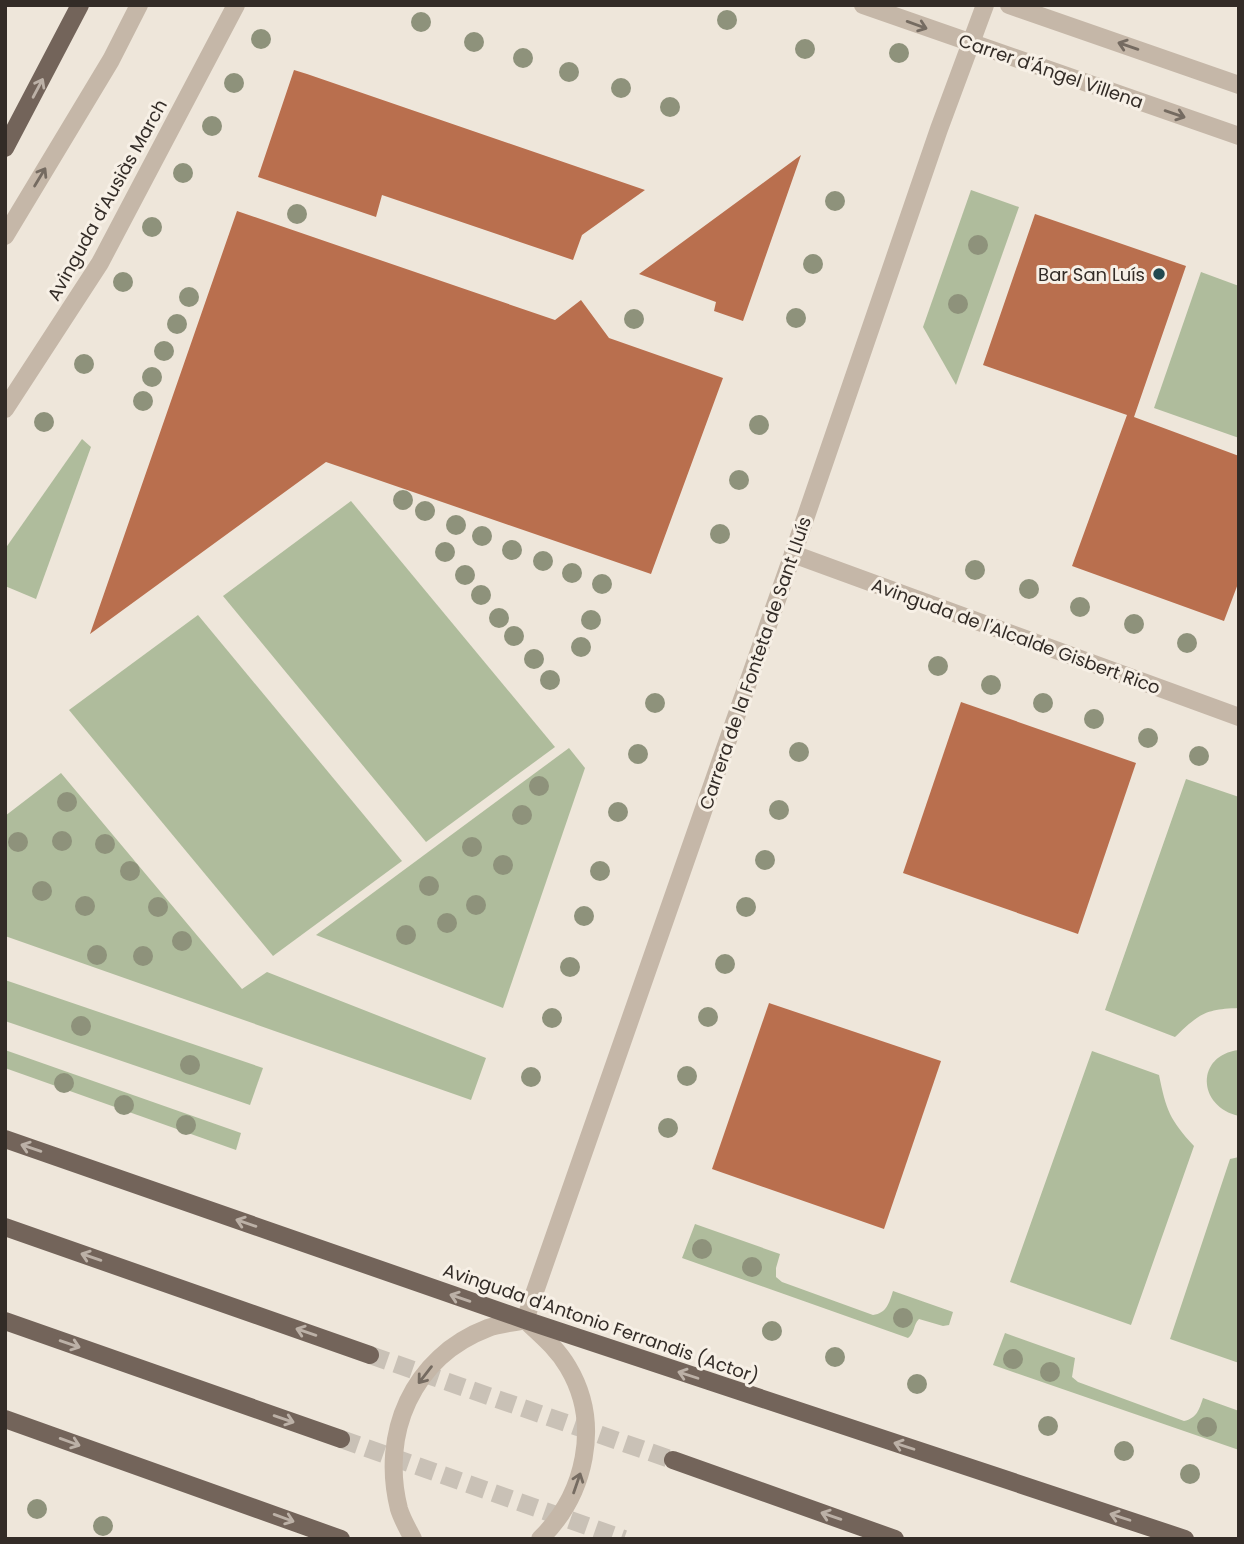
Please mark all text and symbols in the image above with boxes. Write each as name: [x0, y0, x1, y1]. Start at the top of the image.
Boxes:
one-way arrow: [906, 20, 928, 32]
street label: Carrer d'Ángel Villena: [955, 28, 1147, 114]
one-way arrow: [1117, 39, 1139, 52]
one-way arrow: [32, 78, 45, 99]
street label: Avinguda d'Ausiàs March: [41, 95, 173, 305]
one-way arrow: [1163, 109, 1185, 121]
one-way arrow: [34, 168, 48, 188]
place label: Bar San Luís: [1038, 262, 1145, 287]
marker: Bar San Luís: [1151, 266, 1167, 282]
street label: Carrera de la Fonteta de Sant Lluís: [693, 513, 817, 813]
street label: Avinguda de l'Alcalde Gisbert Rico: [868, 572, 1164, 700]
one-way arrow: [20, 1141, 42, 1153]
one-way arrow: [235, 1216, 257, 1228]
one-way arrow: [81, 1250, 103, 1262]
street label: Avinguda d'Antonio Ferrandis (Actor): [440, 1257, 762, 1389]
one-way arrow: [450, 1291, 472, 1303]
one-way arrow: [296, 1325, 317, 1338]
one-way arrow: [58, 1339, 80, 1351]
one-way arrow: [418, 1366, 433, 1384]
one-way arrow: [677, 1368, 699, 1381]
one-way arrow: [273, 1414, 295, 1426]
one-way arrow: [58, 1437, 80, 1449]
one-way arrow: [893, 1439, 915, 1452]
one-way arrow: [572, 1472, 584, 1494]
one-way arrow: [820, 1509, 842, 1521]
one-way arrow: [1109, 1510, 1131, 1523]
one-way arrow: [272, 1513, 294, 1526]

